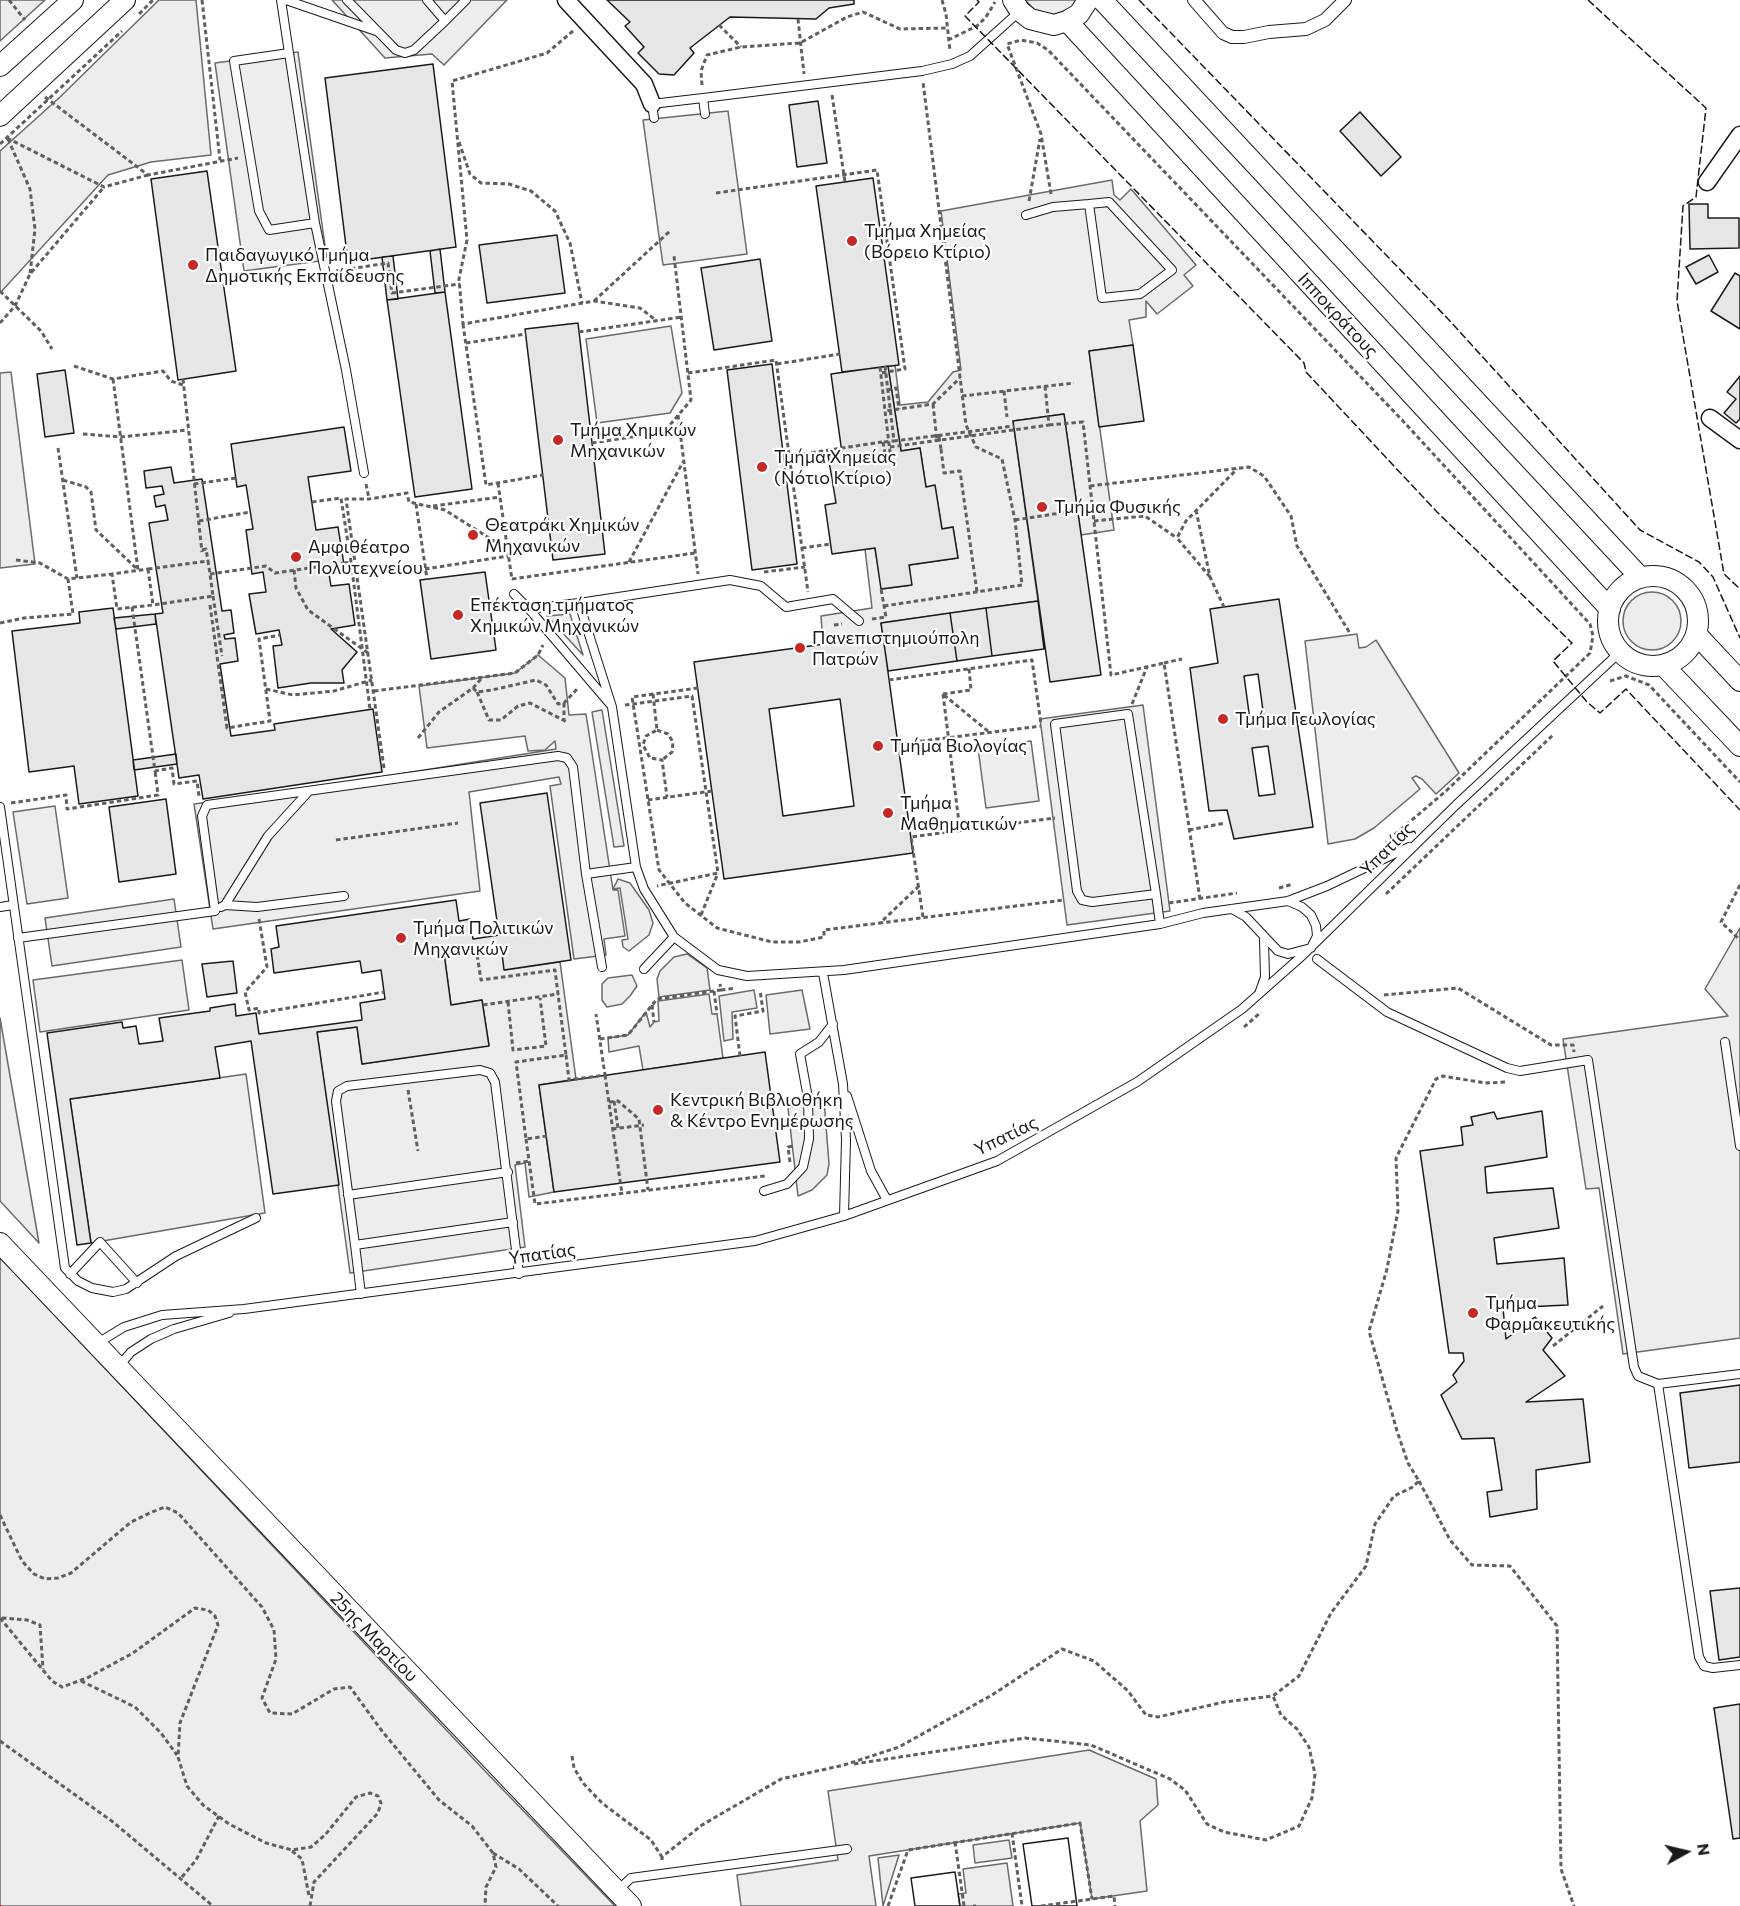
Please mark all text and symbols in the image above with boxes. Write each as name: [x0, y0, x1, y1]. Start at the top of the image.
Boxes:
place label: Τμήμα Xημείας (Βόρειο Κτίριο): [864, 220, 991, 262]
marker: Τμήμα Xημείας (Βόρειο Κτίριο): [845, 234, 859, 248]
place label: Παιδαγωγικό Τμήμα Δημοτικής Εκπαίδευσης: [205, 244, 405, 286]
marker: Παιδαγωγικό Τμήμα Δημοτικής Εκπαίδευσης: [186, 258, 200, 272]
street label: Ιπποκράτους: [1293, 268, 1383, 362]
place label: Τμήμα Χημικών Μηχανικών: [570, 419, 696, 462]
marker: Τμήμα Χημικών Μηχανικών: [551, 433, 565, 447]
place label: Τμήμα Χημείας (Νότιο Κτίριο): [774, 446, 897, 488]
marker: Τμήμα Χημείας (Νότιο Κτίριο): [755, 460, 769, 474]
place label: Τμήμα Φυσικής: [1054, 496, 1181, 518]
marker: Τμήμα Φυσικής: [1035, 500, 1049, 514]
place label: Θεατράκι Χημικών Μηχανικών: [485, 514, 639, 556]
marker: Θεατράκι Χημικών Μηχανικών: [466, 528, 480, 542]
place label: Αμφιθέατρο Πολυτεχνείου: [308, 536, 423, 578]
marker: Αμφιθέατρο Πολυτεχνείου: [289, 550, 303, 564]
place label: Επέκταση τμήματος Χημικών Μηχανικών: [470, 594, 639, 636]
marker: Επέκταση τμήματος Χημικών Μηχανικών: [451, 608, 465, 622]
place label: Πανεπιστημιούπολη Πατρών: [812, 627, 980, 670]
marker: Πανεπιστημιούπολη Πατρών: [793, 641, 807, 655]
place label: Τμήμα Γεωλογίας: [1235, 708, 1376, 730]
marker: Τμήμα Γεωλογίας: [1216, 712, 1230, 726]
place label: Τμήμα Βιολογίας: [890, 735, 1027, 757]
marker: Τμήμα Βιολογίας: [871, 739, 885, 753]
place label: Τμήμα Μαθηματικών: [900, 792, 1017, 834]
marker: Τμήμα Μαθηματικών: [881, 806, 895, 820]
street label: Υπατίας: [1356, 818, 1418, 880]
place label: Τμήμα Πολιτικών Μηχανικών: [413, 917, 553, 960]
marker: Τμήμα Πολιτικών Μηχανικών: [394, 931, 408, 945]
place label: Κεντρική Βιβλιοθήκη & Κέντρο Ενημέρωσης: [670, 1089, 854, 1132]
marker: Κεντρική Βιβλιοθήκη & Κέντρο Ενημέρωσης: [651, 1103, 665, 1117]
street label: Υπατίας: [971, 1112, 1041, 1160]
street label: Υπατίας: [507, 1239, 577, 1269]
place label: Τμήμα Φαρμακευτικής: [1485, 1292, 1615, 1334]
marker: Τμήμα Φαρμακευτικής: [1466, 1306, 1480, 1320]
street label: 25ης Μαρτίου: [326, 1588, 422, 1686]
north arrow: [1656, 1822, 1716, 1882]
text: N: [1694, 1842, 1715, 1857]

